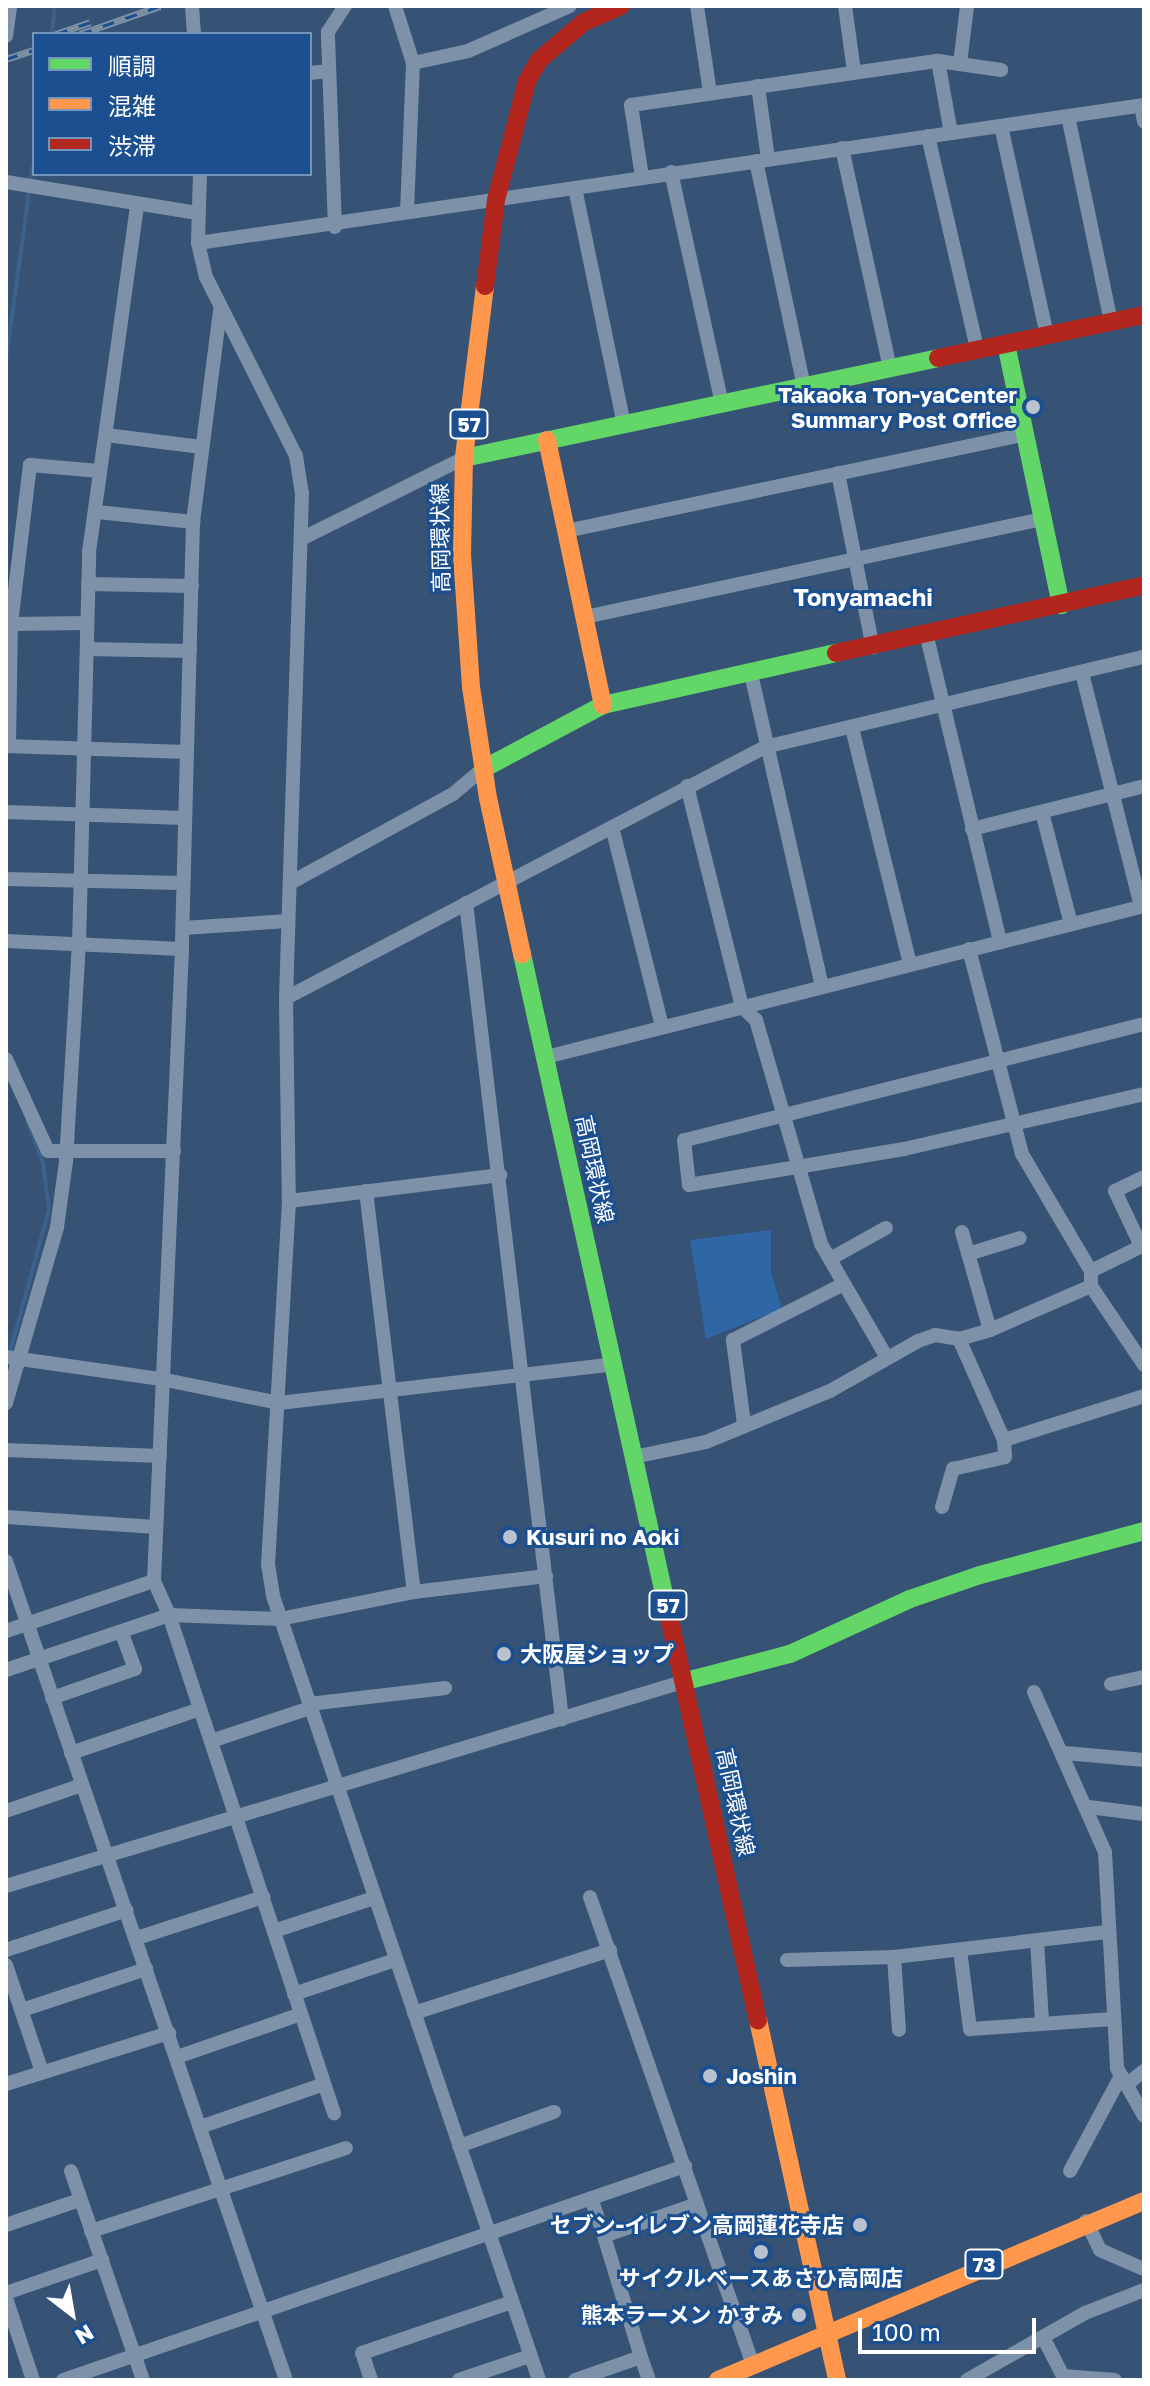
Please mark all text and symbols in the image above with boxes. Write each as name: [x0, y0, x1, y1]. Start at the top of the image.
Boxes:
legend: [32, 32, 312, 176]
text: 順調: [108, 51, 156, 80]
text: 混雑: [108, 91, 156, 120]
text: 渋滞: [108, 131, 156, 160]
place label: Takaoka Ton-yaCenter Summary Post Office: [778, 381, 1017, 432]
marker: Takaoka Ton-yaCenter Summary Post Office: [1024, 398, 1042, 416]
road number: 57: [449, 408, 489, 440]
street label: 高岡環状線: [426, 483, 454, 593]
district label: Tonyamachi: [793, 583, 933, 611]
street label: 高岡環状線: [571, 1112, 619, 1226]
place label: Kusuri no Aoki: [526, 1524, 680, 1550]
marker: Kusuri no Aoki: [501, 1528, 519, 1546]
road number: 57: [648, 1589, 688, 1621]
place label: 大阪屋ショップ: [520, 1641, 674, 1667]
marker: 大阪屋ショップ: [495, 1645, 513, 1663]
street label: 高岡環状線: [712, 1745, 760, 1859]
place label: Joshin: [726, 2063, 797, 2089]
marker: Joshin: [701, 2067, 719, 2085]
place label: セブン-イレブン高岡蓮花寺店: [550, 2212, 844, 2238]
marker: セブン-イレブン高岡蓮花寺店: [851, 2216, 869, 2234]
marker: サイクルベースあさひ高岡店: [752, 2243, 770, 2261]
road number: 73: [964, 2248, 1004, 2280]
place label: サイクルベースあさひ高岡店: [618, 2265, 904, 2291]
north arrow: [32, 2274, 112, 2354]
place label: 熊本ラーメン かすみ: [580, 2302, 783, 2328]
scale bar: [862, 2302, 1040, 2352]
marker: 熊本ラーメン かすみ: [790, 2306, 808, 2324]
text: 100 m: [872, 2317, 941, 2346]
text: N: [71, 2319, 99, 2351]

